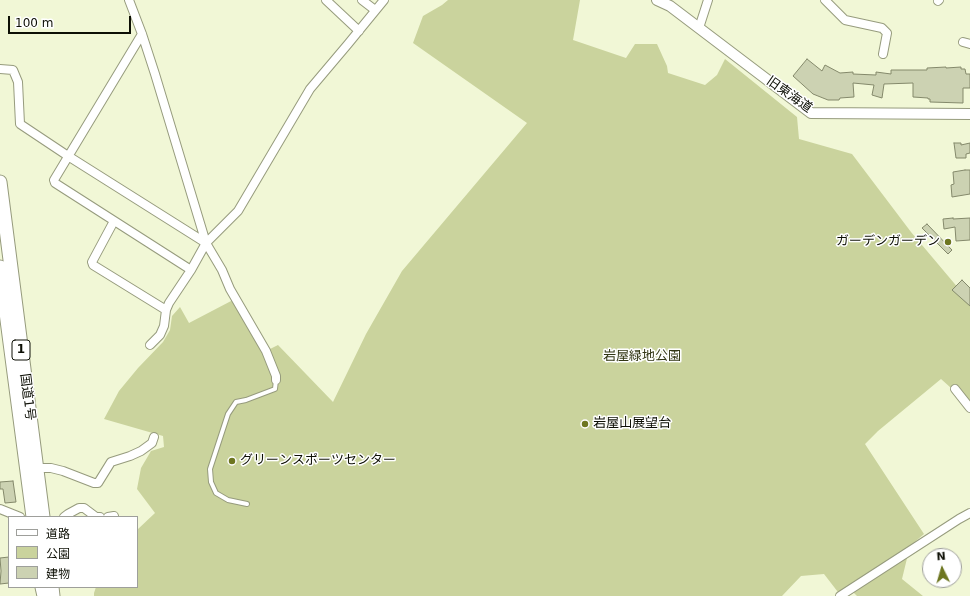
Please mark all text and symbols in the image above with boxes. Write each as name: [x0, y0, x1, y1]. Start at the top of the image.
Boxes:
scale bar: [10, 8, 133, 34]
text: 100 m: [15, 16, 53, 30]
street label: 旧東海道: [763, 74, 815, 116]
place label: ガーデンガーデン: [836, 234, 940, 250]
marker: ガーデンガーデン: [943, 237, 953, 247]
road number: 1: [12, 340, 30, 360]
park label: 岩屋緑地公園: [603, 349, 681, 365]
street label: 国道1号: [16, 373, 38, 421]
place label: 岩屋山展望台: [593, 416, 671, 432]
marker: 岩屋山展望台: [580, 419, 590, 429]
place label: グリーンスポーツセンター: [240, 453, 396, 469]
marker: グリーンスポーツセンター: [227, 456, 237, 466]
legend: [8, 516, 138, 588]
text: 道路: [46, 527, 70, 541]
text: 公園: [46, 547, 70, 561]
north arrow: [922, 548, 962, 588]
text: N: [936, 550, 946, 563]
text: 建物: [46, 567, 70, 581]

